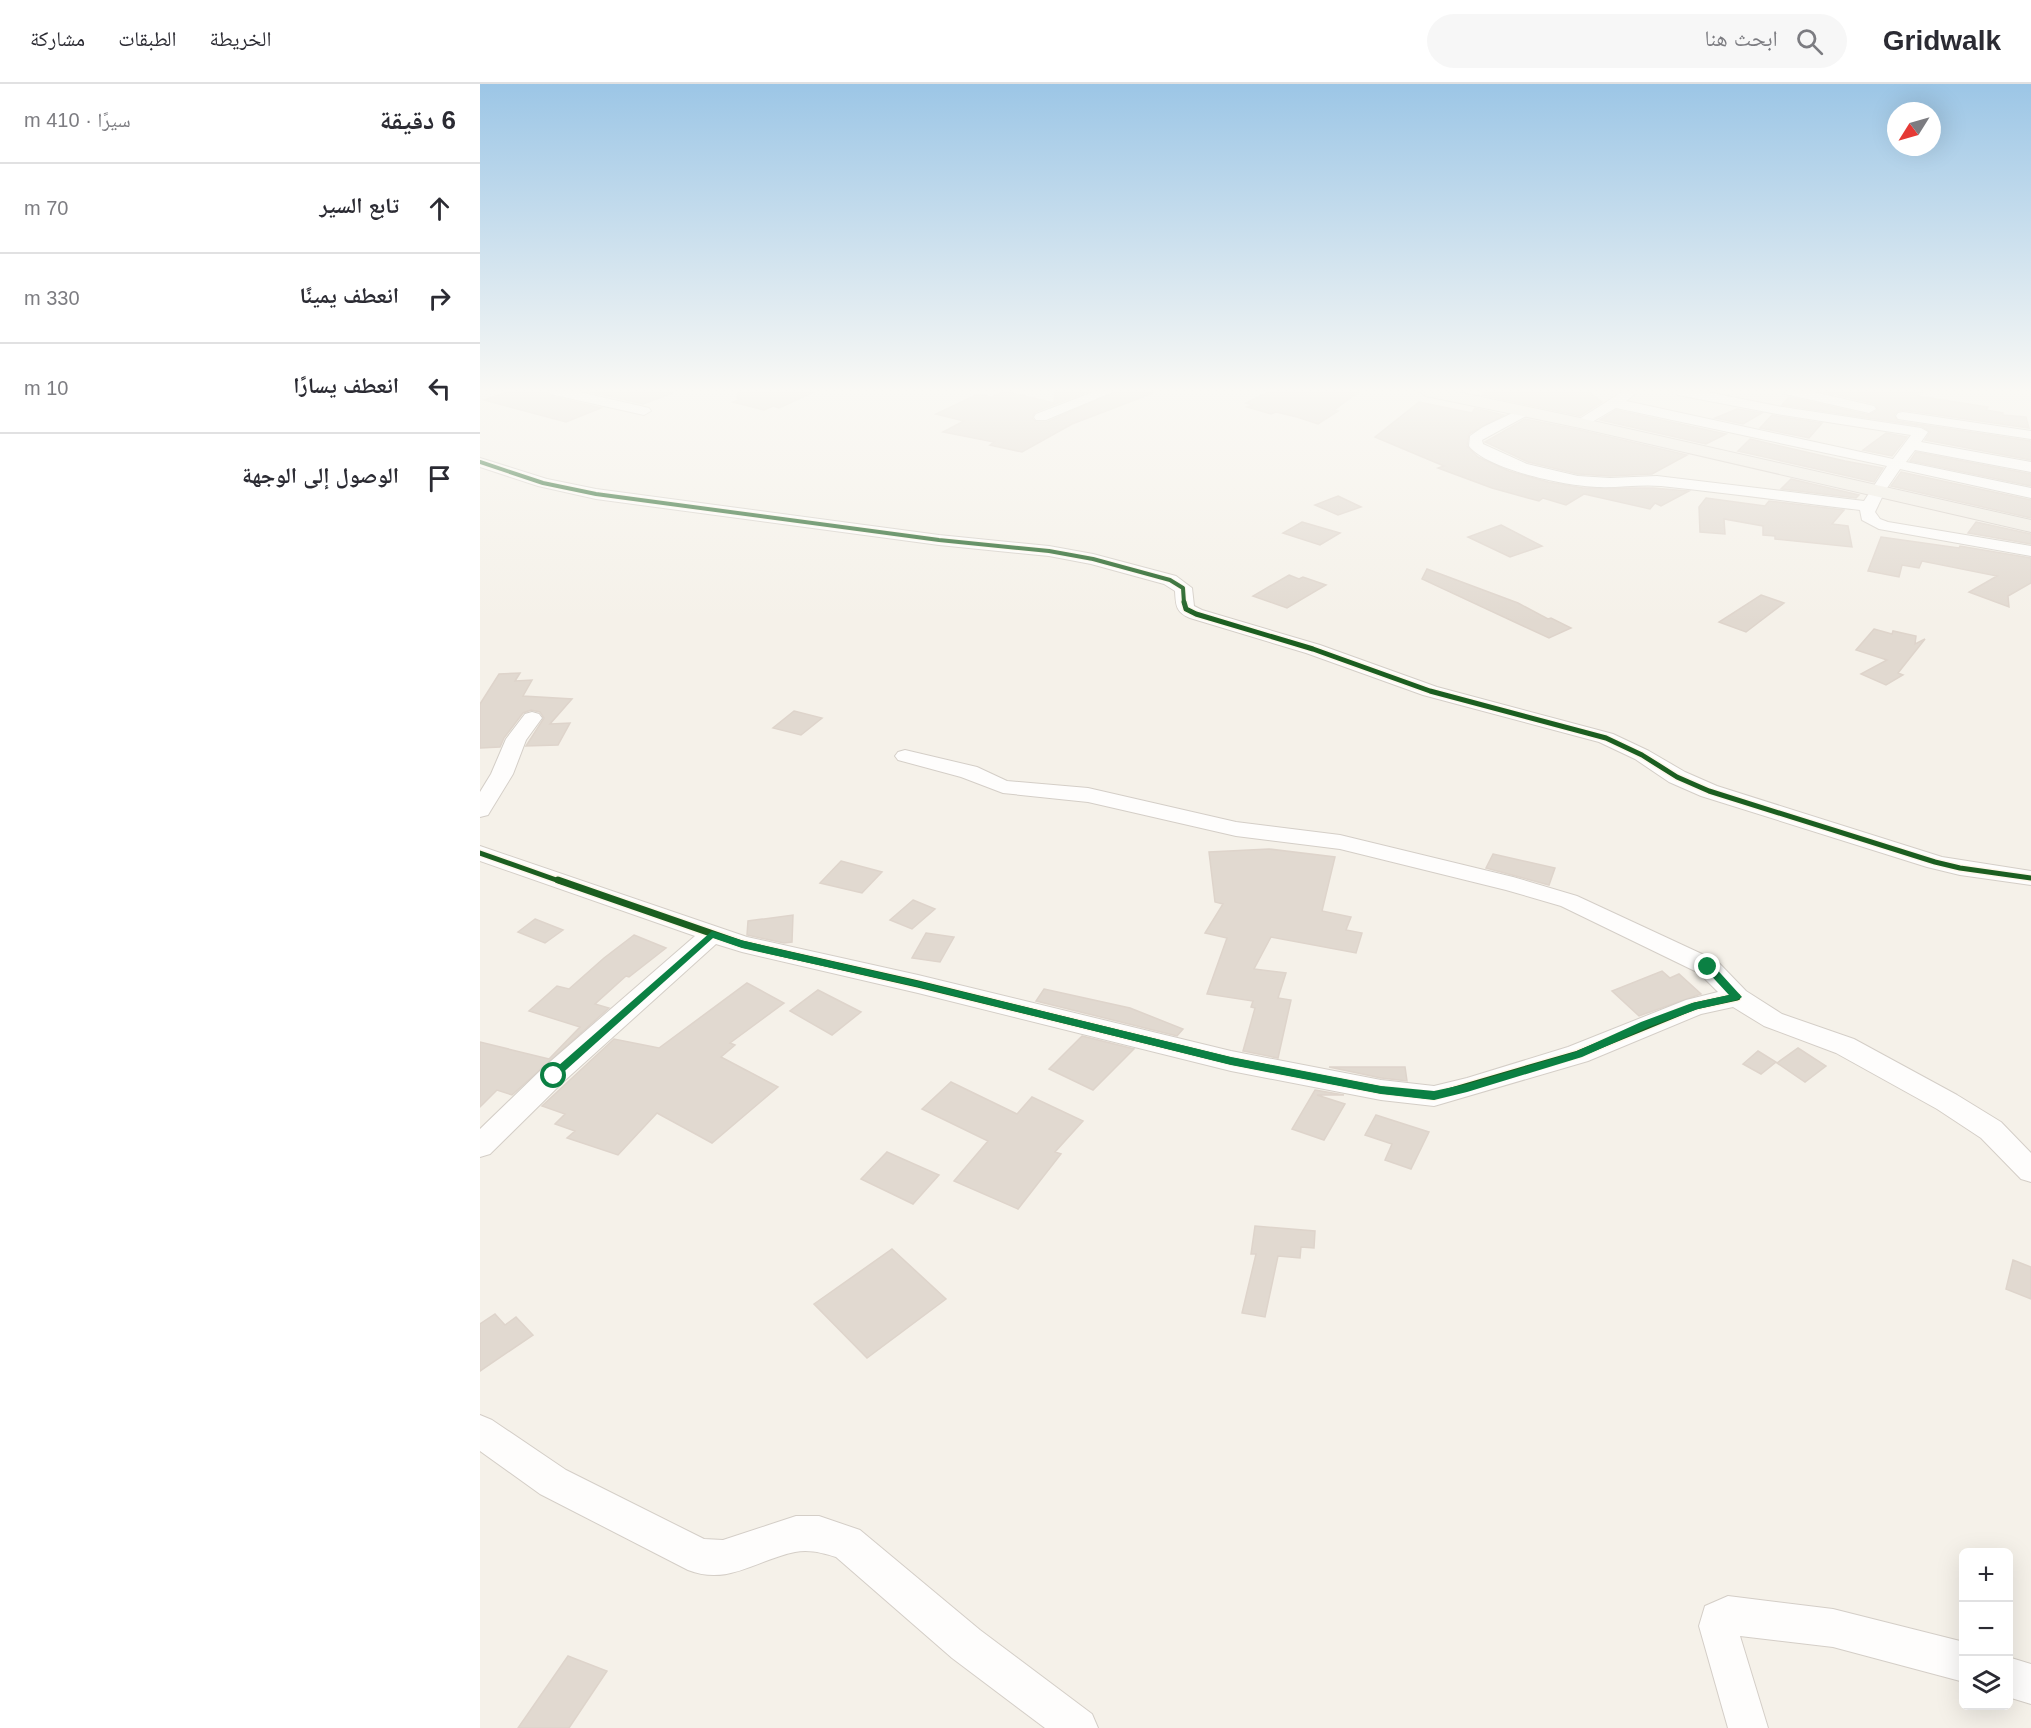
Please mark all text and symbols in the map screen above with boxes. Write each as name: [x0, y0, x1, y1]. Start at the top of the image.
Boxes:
search box: [1427, 14, 1847, 68]
icon: search: [1793, 25, 1826, 58]
text: Gridwalk: [1883, 25, 2001, 56]
text: ابحث هنا: [1705, 26, 1778, 51]
text: مشاركة: [30, 27, 85, 50]
text: الطبقات: [118, 27, 177, 50]
text: الخريطة: [210, 27, 271, 50]
north arrow: [1887, 102, 1941, 156]
text: 6 دقيقة: [380, 105, 456, 135]
text: سيرًا · 410 m: [24, 109, 131, 131]
icon: ahead: [423, 192, 456, 225]
text: تابع السير: [319, 193, 399, 218]
text: 70 m: [24, 197, 68, 219]
icon: right: [423, 282, 456, 315]
text: انعطف يمينًا: [300, 283, 399, 308]
text: 330 m: [24, 287, 80, 309]
icon: left: [423, 372, 456, 405]
text: انعطف يسارًا: [293, 373, 399, 398]
text: 10 m: [24, 377, 68, 399]
icon: arrive: [423, 462, 456, 495]
text: الوصول إلى الوجهة: [242, 463, 399, 488]
route end: [1694, 953, 1720, 979]
route start: [540, 1062, 566, 1088]
map controls: [1959, 1548, 2013, 1710]
button: +: [1959, 1548, 2013, 1602]
button: −: [1959, 1602, 2013, 1656]
button: layers: [1959, 1656, 2013, 1710]

